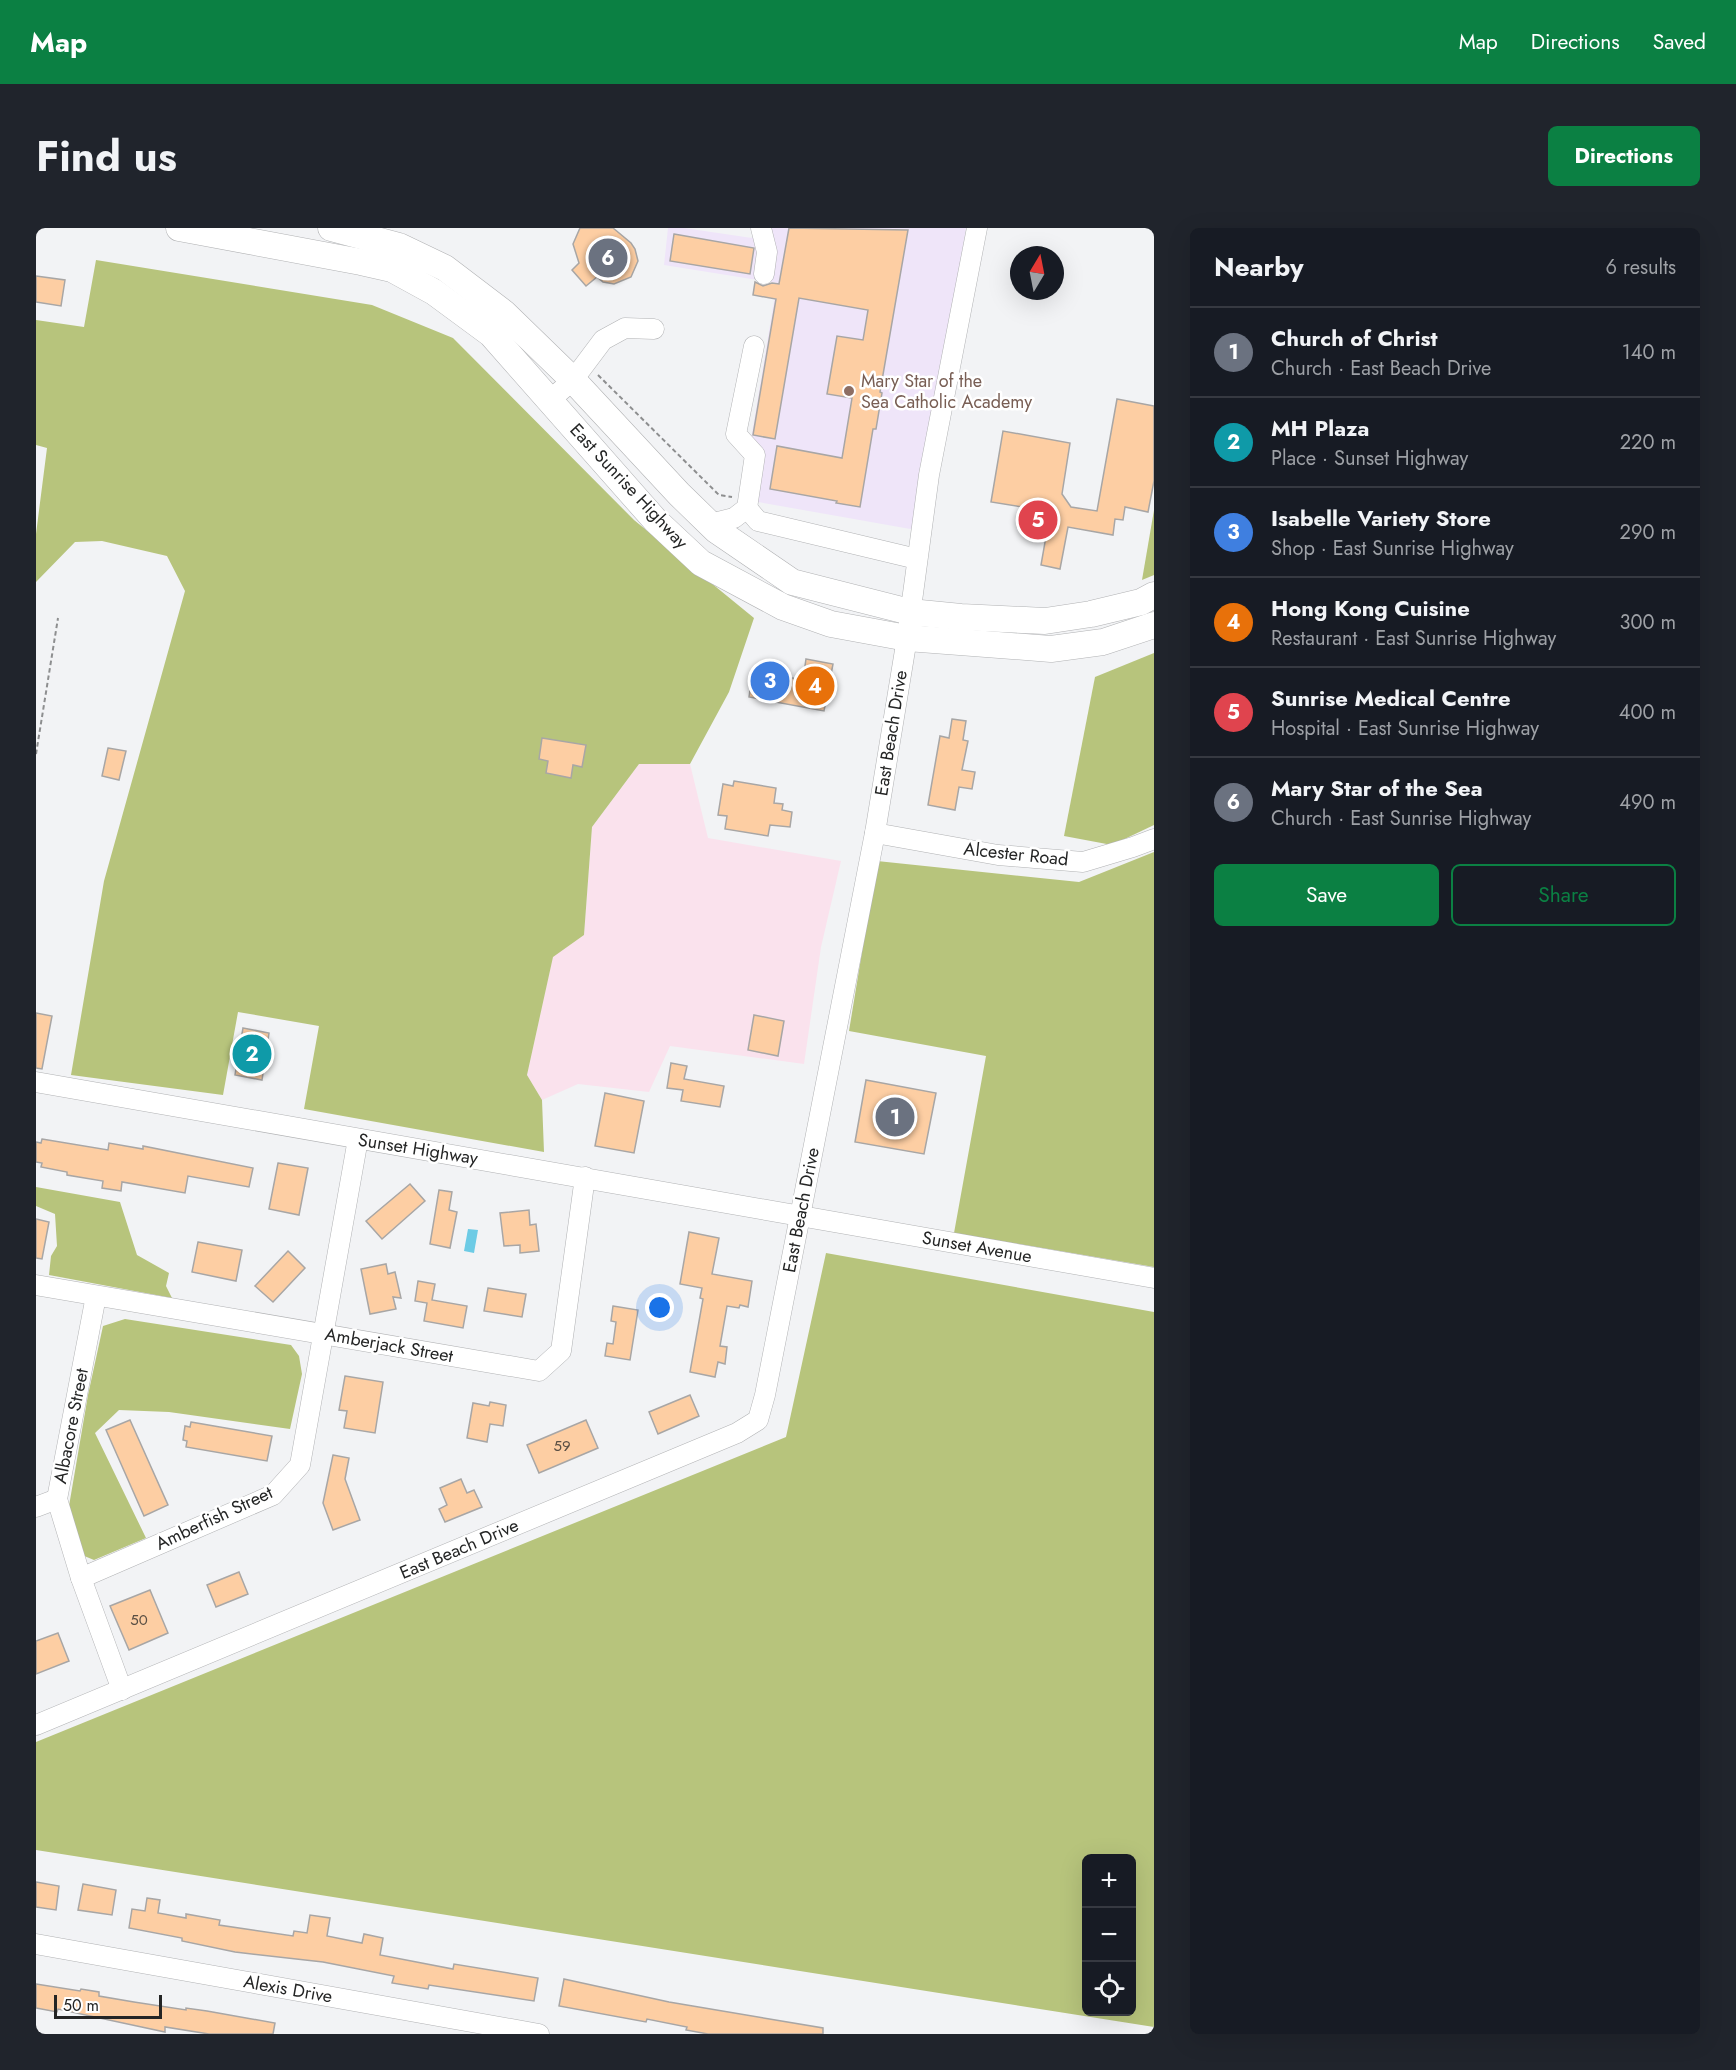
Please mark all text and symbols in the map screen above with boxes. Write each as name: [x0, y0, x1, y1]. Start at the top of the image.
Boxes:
text: Map: [30, 22, 87, 63]
text: Map: [1459, 27, 1498, 57]
text: Directions: [1531, 27, 1620, 57]
text: Saved: [1653, 27, 1706, 57]
text: Find us: [36, 126, 177, 187]
button: Directions: [1548, 126, 1700, 186]
pin: 6: [588, 236, 628, 280]
north arrow: [1010, 246, 1064, 300]
text: Nearby: [1214, 248, 1303, 286]
text: 6 results: [1606, 253, 1676, 282]
text: Church of Christ: [1271, 322, 1438, 354]
text: 1: [1228, 338, 1239, 367]
text: 140 m: [1622, 338, 1676, 367]
text: Church · East Beach Drive: [1271, 354, 1491, 383]
place label: Mary Star of the Sea Catholic Academy: [861, 368, 1032, 415]
marker: Mary Star of the Sea Catholic Academy: [842, 384, 856, 398]
text: MH Plaza: [1271, 412, 1369, 444]
street label: East Sunrise Highway: [564, 418, 694, 555]
text: 2: [1227, 428, 1240, 457]
text: 220 m: [1620, 428, 1676, 457]
text: Place · Sunset Highway: [1271, 444, 1468, 473]
pin: 5: [1018, 498, 1058, 542]
text: Isabelle Variety Store: [1271, 502, 1491, 534]
text: 3: [1227, 518, 1240, 547]
text: 290 m: [1620, 518, 1676, 547]
text: Shop · East Sunrise Highway: [1271, 534, 1514, 563]
text: Hong Kong Cuisine: [1271, 592, 1470, 624]
text: 4: [1227, 608, 1240, 637]
text: 300 m: [1619, 608, 1676, 637]
text: Restaurant · East Sunrise Highway: [1271, 624, 1556, 653]
pin: 3: [750, 658, 790, 704]
pin: 4: [796, 664, 834, 708]
street label: East Beach Drive: [868, 668, 914, 798]
text: Sunrise Medical Centre: [1271, 682, 1511, 714]
text: 5: [1227, 698, 1240, 727]
text: 400 m: [1619, 698, 1676, 727]
text: Hospital · East Sunrise Highway: [1271, 714, 1539, 743]
text: Mary Star of the Sea: [1271, 772, 1483, 804]
text: 6: [1227, 788, 1240, 817]
text: 490 m: [1619, 788, 1676, 817]
text: Church · East Sunrise Highway: [1271, 804, 1531, 833]
street label: Alcester Road: [962, 836, 1070, 872]
button: Save: [1214, 864, 1439, 926]
button: Share: [1451, 864, 1676, 926]
pin: 2: [232, 1032, 272, 1076]
pin: 1: [876, 1094, 914, 1140]
street label: Sunset Highway: [356, 1127, 480, 1171]
street label: East Beach Drive: [776, 1145, 826, 1275]
street label: Sunset Avenue: [920, 1225, 1034, 1269]
your location: [645, 1293, 674, 1322]
street label: Amberjack Street: [323, 1321, 456, 1369]
street label: Albacore Street: [47, 1365, 95, 1486]
house number: 59: [553, 1435, 571, 1457]
street label: Amberfish Street: [151, 1479, 277, 1557]
street label: East Beach Drive: [395, 1512, 523, 1586]
house number: 50: [130, 1609, 148, 1631]
map controls: [1082, 1854, 1136, 2016]
button: +: [1082, 1854, 1136, 1908]
button: −: [1082, 1908, 1136, 1962]
button: locate: [1082, 1962, 1136, 2016]
street label: Alexis Drive: [241, 1968, 335, 2010]
scale bar: [54, 1992, 162, 2020]
text: 50 m: [63, 1994, 99, 2017]

